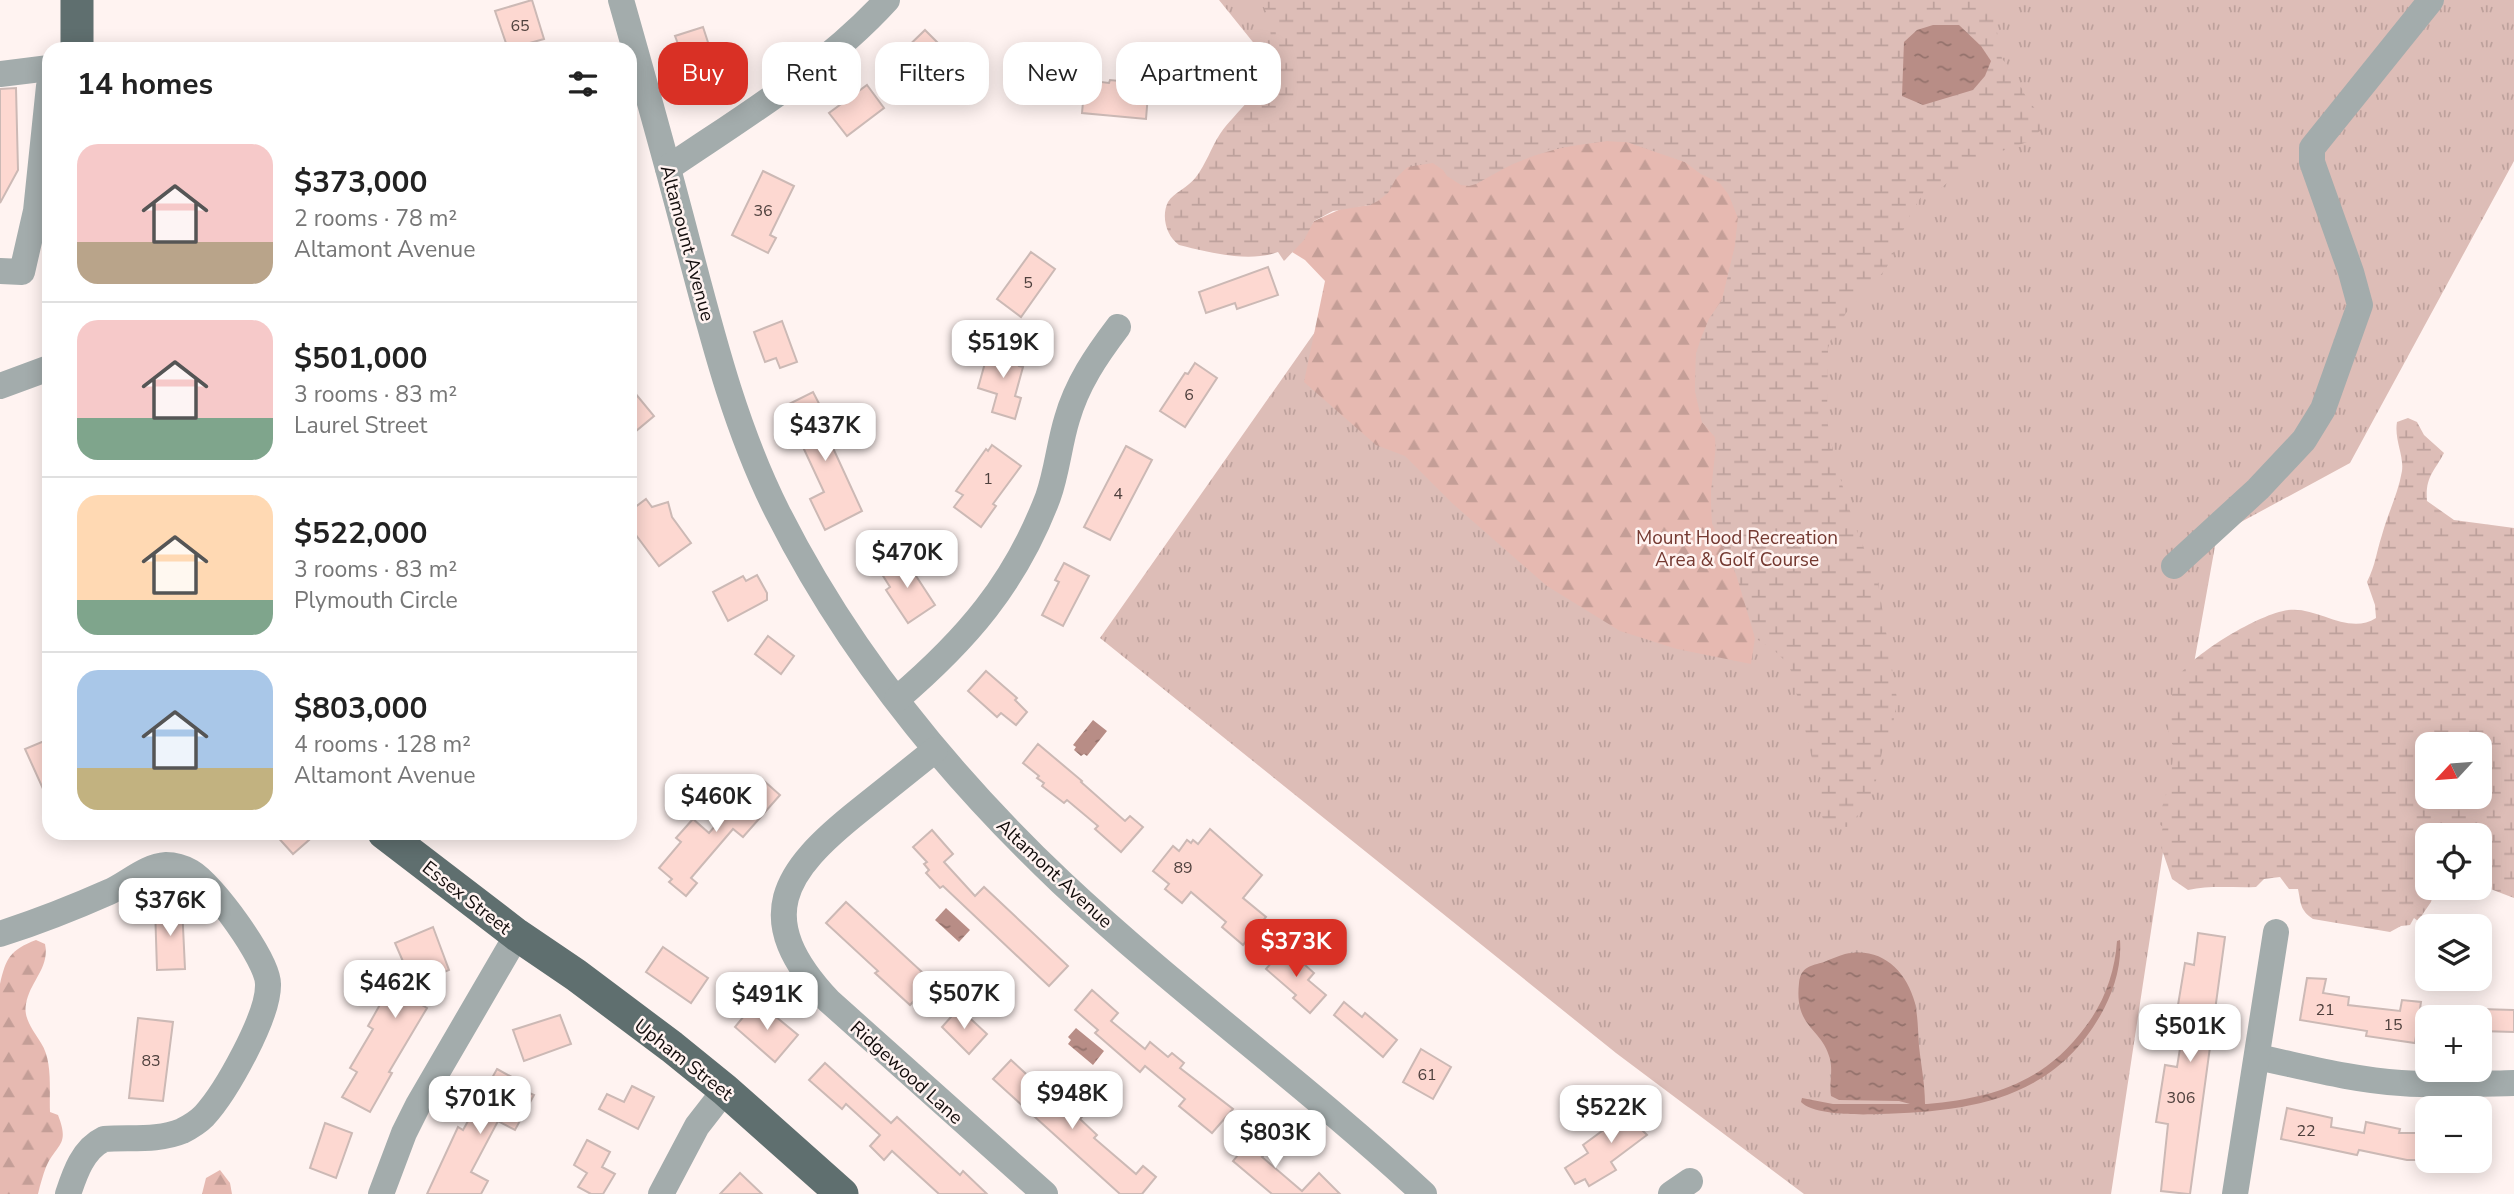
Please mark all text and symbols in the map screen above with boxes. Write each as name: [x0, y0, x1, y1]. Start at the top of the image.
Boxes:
house number: 65: [510, 15, 530, 37]
chip: Buy: [658, 42, 748, 105]
chip: Rent: [762, 42, 861, 105]
chip: Filters: [875, 42, 989, 105]
chip: New: [1003, 42, 1102, 105]
chip: Apartment: [1116, 42, 1281, 105]
text: 14 homes: [77, 64, 213, 105]
icon: filters: [564, 65, 602, 103]
text: $373,000: [294, 162, 427, 203]
street label: Altamount Avenue: [654, 162, 720, 324]
icon: home: [133, 172, 217, 256]
house number: 36: [753, 200, 773, 222]
text: 2 rooms · 78 m²: [294, 203, 457, 234]
text: Altamont Avenue: [294, 234, 475, 265]
house number: 5: [1023, 272, 1033, 294]
pin: $519K: [954, 320, 1052, 380]
text: $519K: [968, 327, 1038, 358]
text: $501,000: [294, 338, 427, 379]
icon: home: [133, 348, 217, 432]
text: 3 rooms · 83 m²: [294, 379, 457, 410]
house number: 6: [1184, 384, 1194, 406]
pin: $437K: [776, 404, 874, 463]
text: Laurel Street: [294, 410, 427, 441]
text: $437K: [790, 410, 860, 441]
house number: 1: [983, 468, 993, 490]
house number: 4: [1113, 483, 1123, 505]
text: $522,000: [294, 513, 427, 554]
icon: home: [133, 523, 217, 607]
park label: Mount Hood Recreation Area & Golf Course: [1636, 525, 1838, 573]
pin: $470K: [858, 530, 956, 590]
text: $470K: [872, 537, 942, 568]
text: 3 rooms · 83 m²: [294, 554, 457, 585]
text: Plymouth Circle: [294, 585, 458, 616]
text: $803,000: [294, 688, 427, 729]
icon: home: [133, 698, 217, 782]
text: 4 rooms · 128 m²: [294, 729, 471, 760]
north arrow: [2415, 732, 2492, 808]
map controls: [2415, 732, 2492, 1173]
text: Altamont Avenue: [294, 760, 475, 791]
pin: $460K: [667, 774, 765, 834]
text: $460K: [681, 781, 751, 812]
street label: Altamont Avenue: [991, 813, 1118, 934]
button: locate: [2415, 823, 2492, 900]
street label: Essex Street: [417, 855, 516, 941]
house number: 89: [1173, 857, 1193, 879]
pin: $376K: [121, 878, 219, 938]
text: $376K: [135, 885, 205, 916]
button: layers: [2415, 914, 2492, 991]
pin: $373K: [1247, 920, 1345, 979]
text: $373K: [1261, 926, 1331, 957]
pin: $462K: [346, 960, 444, 1020]
text: $462K: [360, 967, 430, 998]
pin: $491K: [718, 972, 816, 1032]
pin: $507K: [915, 972, 1013, 1031]
text: $507K: [929, 978, 999, 1009]
text: $491K: [732, 979, 802, 1010]
house number: 21: [2315, 999, 2335, 1021]
pin: $501K: [2141, 1004, 2239, 1064]
button: +: [2415, 1005, 2492, 1082]
text: $501K: [2155, 1011, 2225, 1042]
street label: Upham Street: [629, 1013, 738, 1107]
house number: 15: [2383, 1014, 2403, 1036]
street label: Ridgewood Lane: [844, 1015, 968, 1130]
house number: 83: [141, 1050, 161, 1072]
house number: 61: [1417, 1064, 1437, 1086]
pin: $948K: [1023, 1072, 1121, 1131]
pin: $701K: [431, 1076, 529, 1136]
text: $948K: [1037, 1078, 1107, 1109]
text: $701K: [445, 1083, 515, 1114]
pin: $522K: [1562, 1086, 1660, 1145]
house number: 306: [2167, 1087, 2195, 1109]
text: $522K: [1576, 1092, 1646, 1123]
button: −: [2415, 1096, 2492, 1173]
pin: $803K: [1226, 1110, 1324, 1170]
text: $803K: [1240, 1117, 1310, 1148]
house number: 22: [2296, 1120, 2316, 1142]

